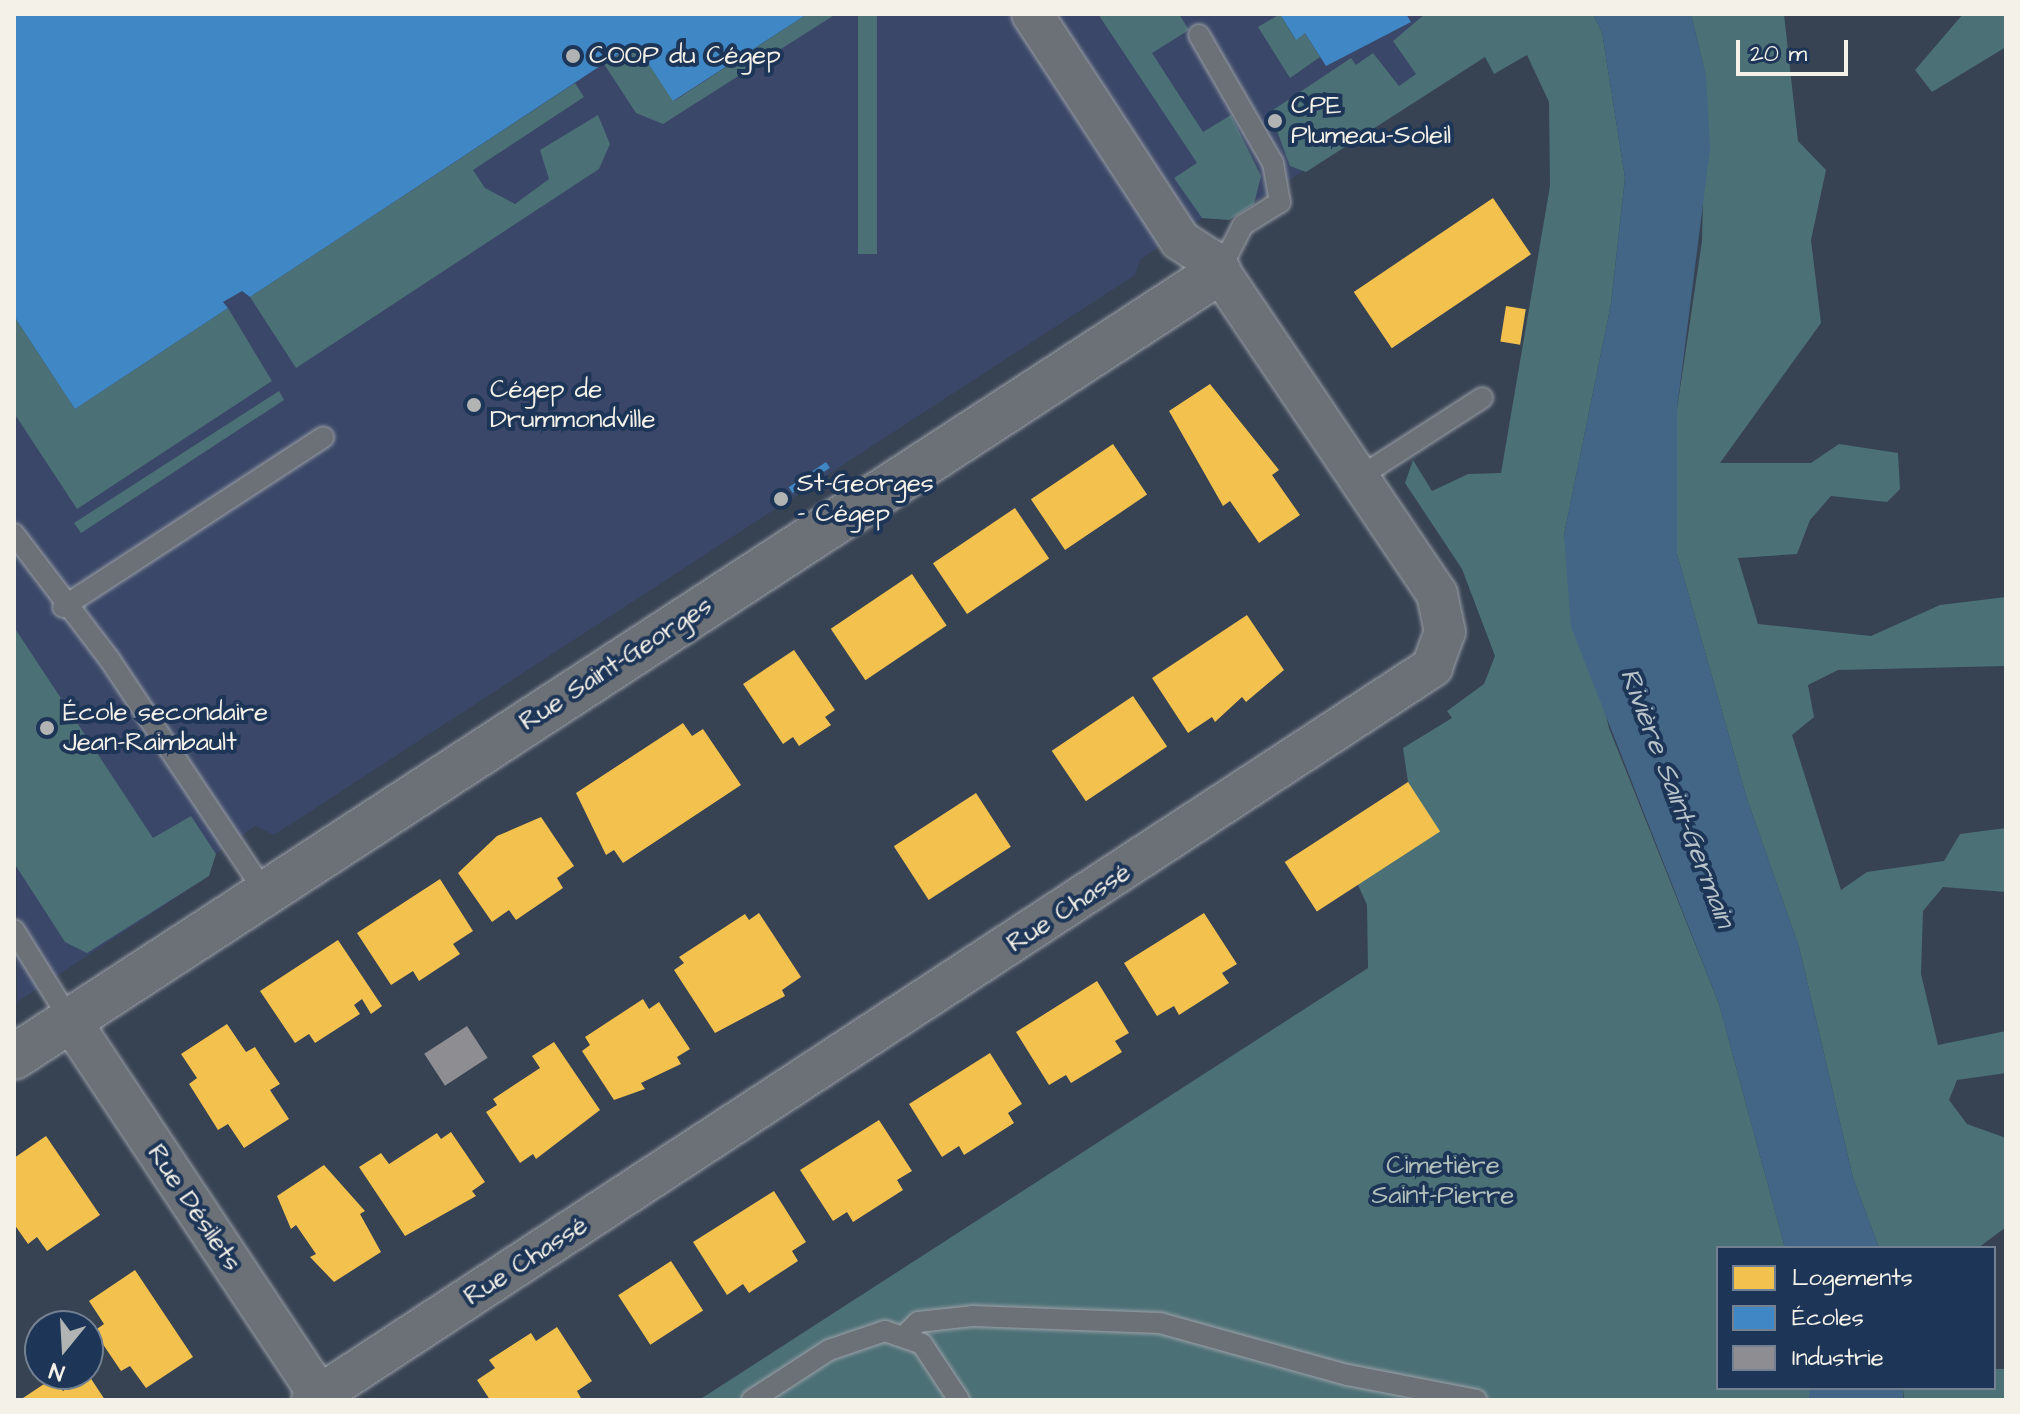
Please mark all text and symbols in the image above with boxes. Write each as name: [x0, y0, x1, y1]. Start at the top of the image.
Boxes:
scale bar: [1740, 24, 1852, 74]
text: 20 m: [1750, 37, 1807, 71]
place label: COOP du Cégep: [589, 40, 781, 72]
marker: COOP du Cégep: [564, 47, 582, 65]
place label: CPE Plumeau-Soleil: [1291, 90, 1451, 152]
marker: CPE Plumeau-Soleil: [1266, 112, 1284, 130]
place label: Cégep de Drummondville: [490, 374, 655, 436]
marker: Cégep de Drummondville: [465, 396, 483, 414]
place label: St-Georges - Cégep: [797, 468, 934, 530]
marker: St-Georges - Cégep: [772, 490, 790, 508]
street label: Rue Saint-Georges: [514, 590, 718, 738]
water label: Rivière Saint-Germain: [1612, 664, 1742, 932]
place label: École secondaire Jean-Raimbault: [63, 697, 268, 758]
marker: École secondaire Jean-Raimbault: [38, 719, 56, 737]
street label: Rue Chassé: [1001, 857, 1137, 959]
street label: Rue Désilets: [140, 1139, 248, 1277]
park label: Cimetière Saint-Pierre: [1372, 1150, 1514, 1212]
street label: Rue Chassé: [458, 1210, 594, 1312]
legend: [1716, 1246, 1996, 1390]
text: Logements: [1792, 1261, 1913, 1295]
text: Écoles: [1792, 1301, 1864, 1335]
north arrow: [24, 1310, 104, 1390]
text: Industrie: [1792, 1341, 1884, 1375]
text: N: [46, 1355, 68, 1388]

